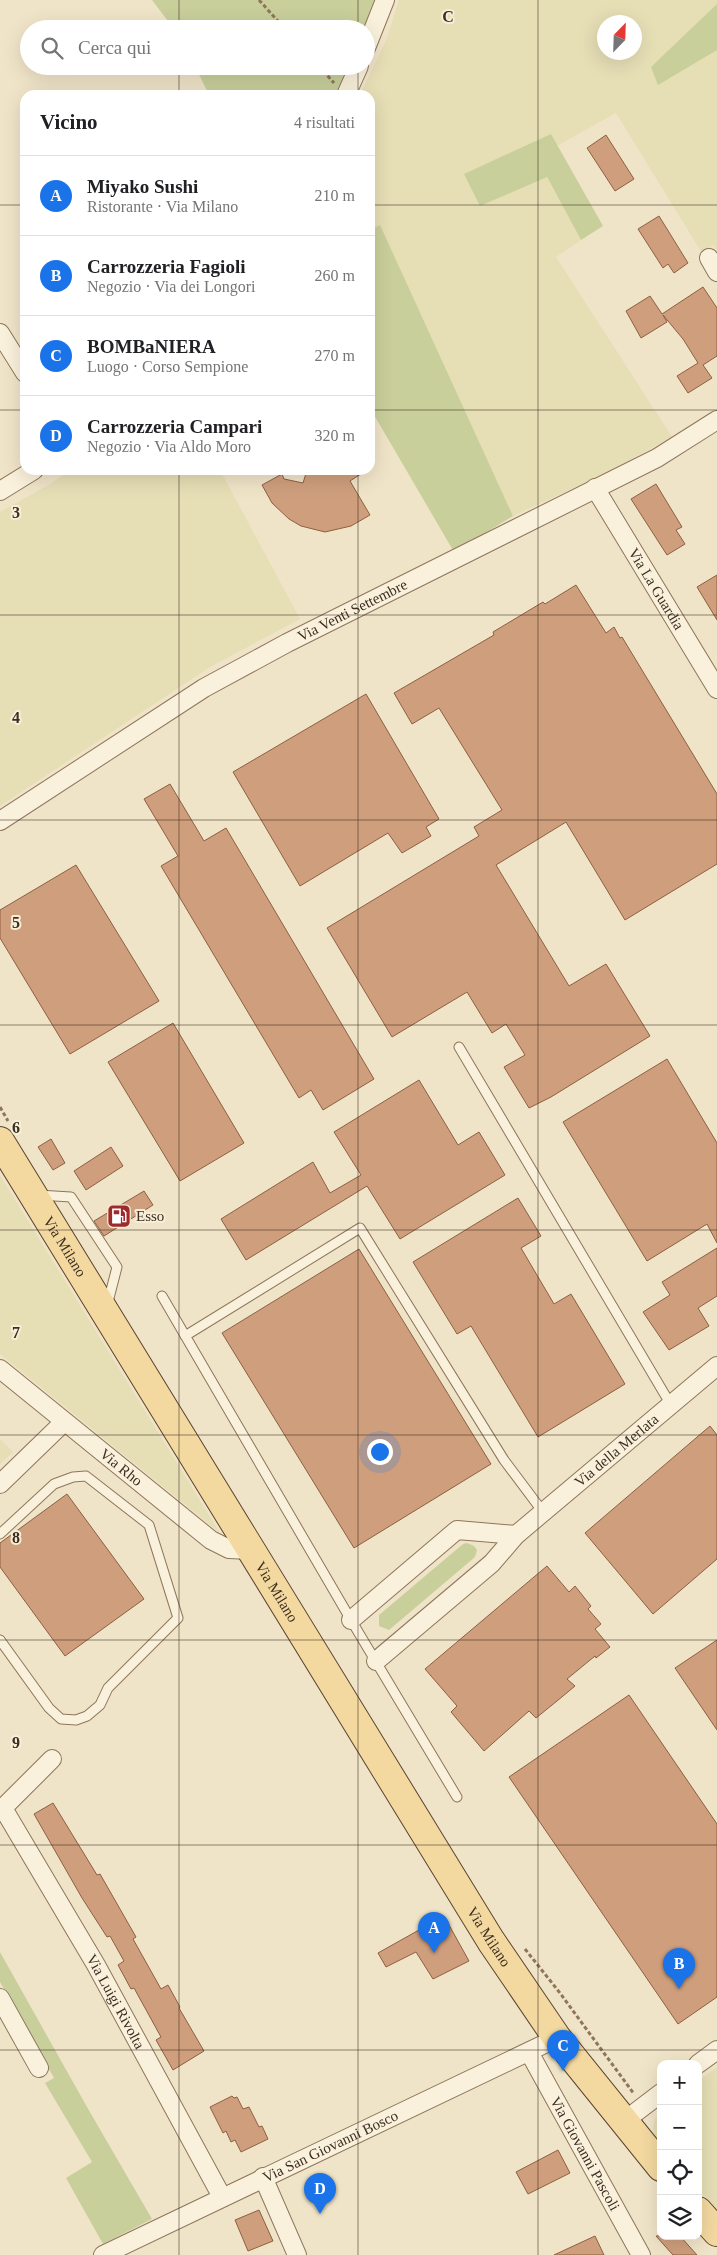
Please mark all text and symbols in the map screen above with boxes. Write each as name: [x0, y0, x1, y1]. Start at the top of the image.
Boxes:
text: C: [442, 8, 454, 25]
north arrow: [597, 15, 642, 60]
search box: [20, 20, 375, 75]
icon: search: [38, 34, 66, 62]
text: Cerca qui: [78, 37, 151, 58]
text: Vicino: [40, 110, 98, 134]
text: 4 risultati: [294, 114, 355, 131]
text: Miyako Sushi: [87, 176, 198, 197]
text: A: [50, 187, 62, 204]
text: 210 m: [315, 187, 355, 204]
text: Ristorante · Via Milano: [87, 198, 238, 215]
text: Carrozzeria Fagioli: [87, 256, 245, 277]
text: B: [51, 267, 61, 284]
text: 260 m: [315, 267, 355, 284]
text: Negozio · Via dei Longori: [87, 278, 255, 295]
text: BOMBaNIERA: [87, 336, 216, 357]
text: C: [50, 347, 62, 364]
text: 270 m: [315, 347, 355, 364]
text: Luogo · Corso Sempione: [87, 358, 248, 375]
text: Carrozzeria Campari: [87, 416, 262, 437]
text: D: [50, 427, 62, 444]
text: 320 m: [315, 427, 355, 444]
text: Negozio · Via Aldo Moro: [87, 438, 251, 455]
text: 3: [12, 504, 20, 521]
street label: Via La Guardia: [625, 545, 687, 633]
street label: Via Venti Settembre: [295, 576, 410, 644]
text: 4: [12, 709, 20, 726]
text: 5: [12, 914, 20, 931]
text: 6: [12, 1119, 20, 1136]
fuel station icon: Esso: [106, 1203, 132, 1229]
place label: Esso: [136, 1208, 164, 1224]
street label: Via Milano: [40, 1214, 89, 1280]
text: 7: [12, 1324, 20, 1341]
street label: Via della Merlata: [571, 1411, 662, 1490]
your location: [367, 1439, 393, 1465]
street label: Via Rho: [97, 1445, 145, 1489]
text: 8: [12, 1529, 20, 1546]
street label: Via Milano: [252, 1559, 301, 1625]
text: 9: [12, 1734, 20, 1751]
street label: Via Milano: [464, 1904, 514, 1970]
pin: A: [418, 1912, 450, 1953]
pin: B: [663, 1948, 695, 1989]
street label: Via Luigi Rivolta: [84, 1951, 148, 2052]
pin: C: [547, 2030, 579, 2071]
map controls: [657, 2060, 702, 2240]
button: +: [657, 2060, 702, 2105]
street label: Via Giovanni Pascoli: [547, 2094, 623, 2213]
button: −: [657, 2105, 702, 2150]
street label: Via San Giovanni Bosco: [260, 2107, 401, 2185]
button: locate: [657, 2150, 702, 2195]
pin: D: [304, 2173, 336, 2214]
button: layers: [657, 2195, 702, 2240]

